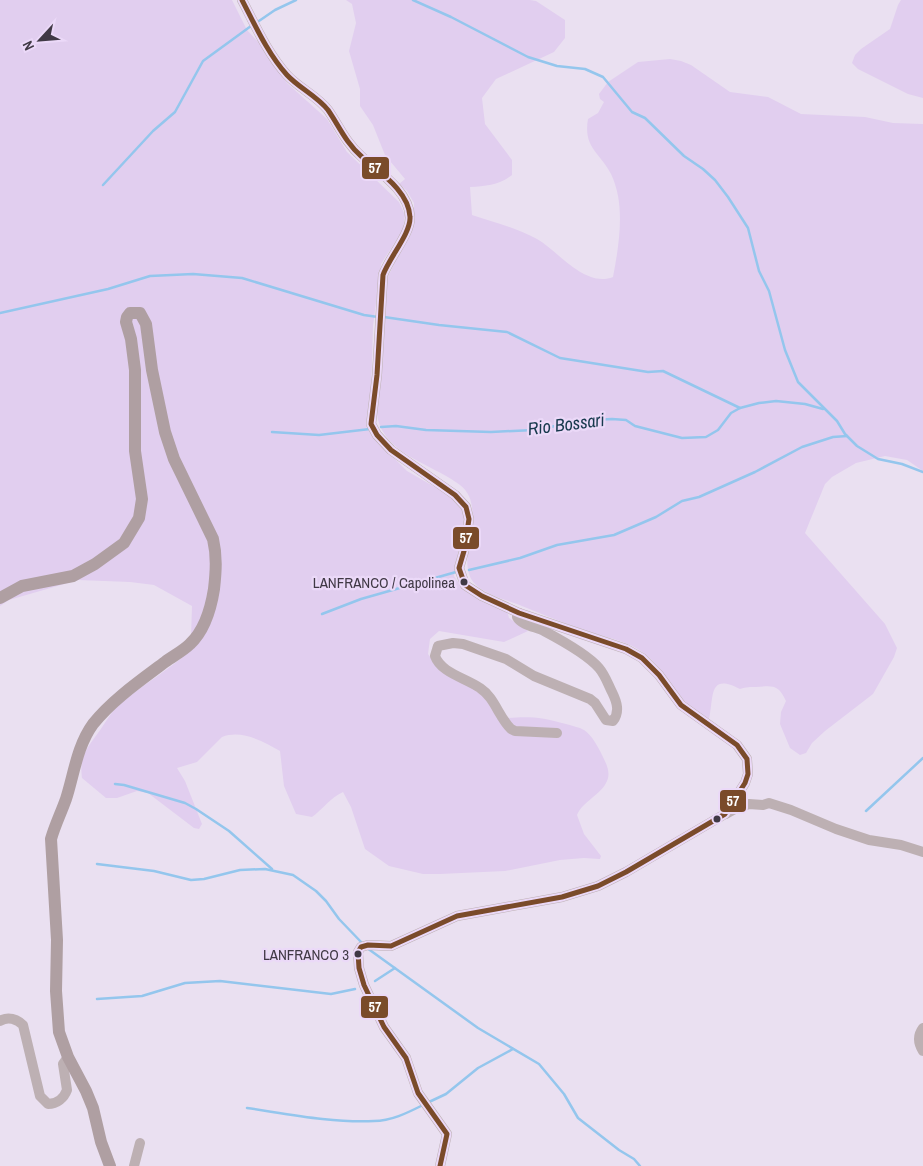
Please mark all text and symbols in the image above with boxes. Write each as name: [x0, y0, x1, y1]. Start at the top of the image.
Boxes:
north arrow: [15, 15, 65, 65]
text: N: [18, 38, 38, 53]
line badge: 57: [361, 156, 390, 180]
text: 57: [369, 159, 382, 177]
water label: Rio Bossari: [526, 407, 606, 441]
line badge: 57: [452, 526, 480, 550]
text: 57: [460, 529, 473, 547]
place label: LANFRANCO / Capolinea: [313, 572, 455, 593]
marker: LANFRANCO / Capolinea: [459, 577, 469, 587]
line badge: 57: [719, 789, 747, 813]
text: 57: [727, 792, 740, 810]
unlabelled marker: [712, 814, 722, 824]
place label: LANFRANCO 3: [263, 944, 349, 965]
marker: LANFRANCO 3: [353, 949, 363, 959]
line badge: 57: [360, 995, 389, 1019]
text: 57: [369, 998, 382, 1016]

